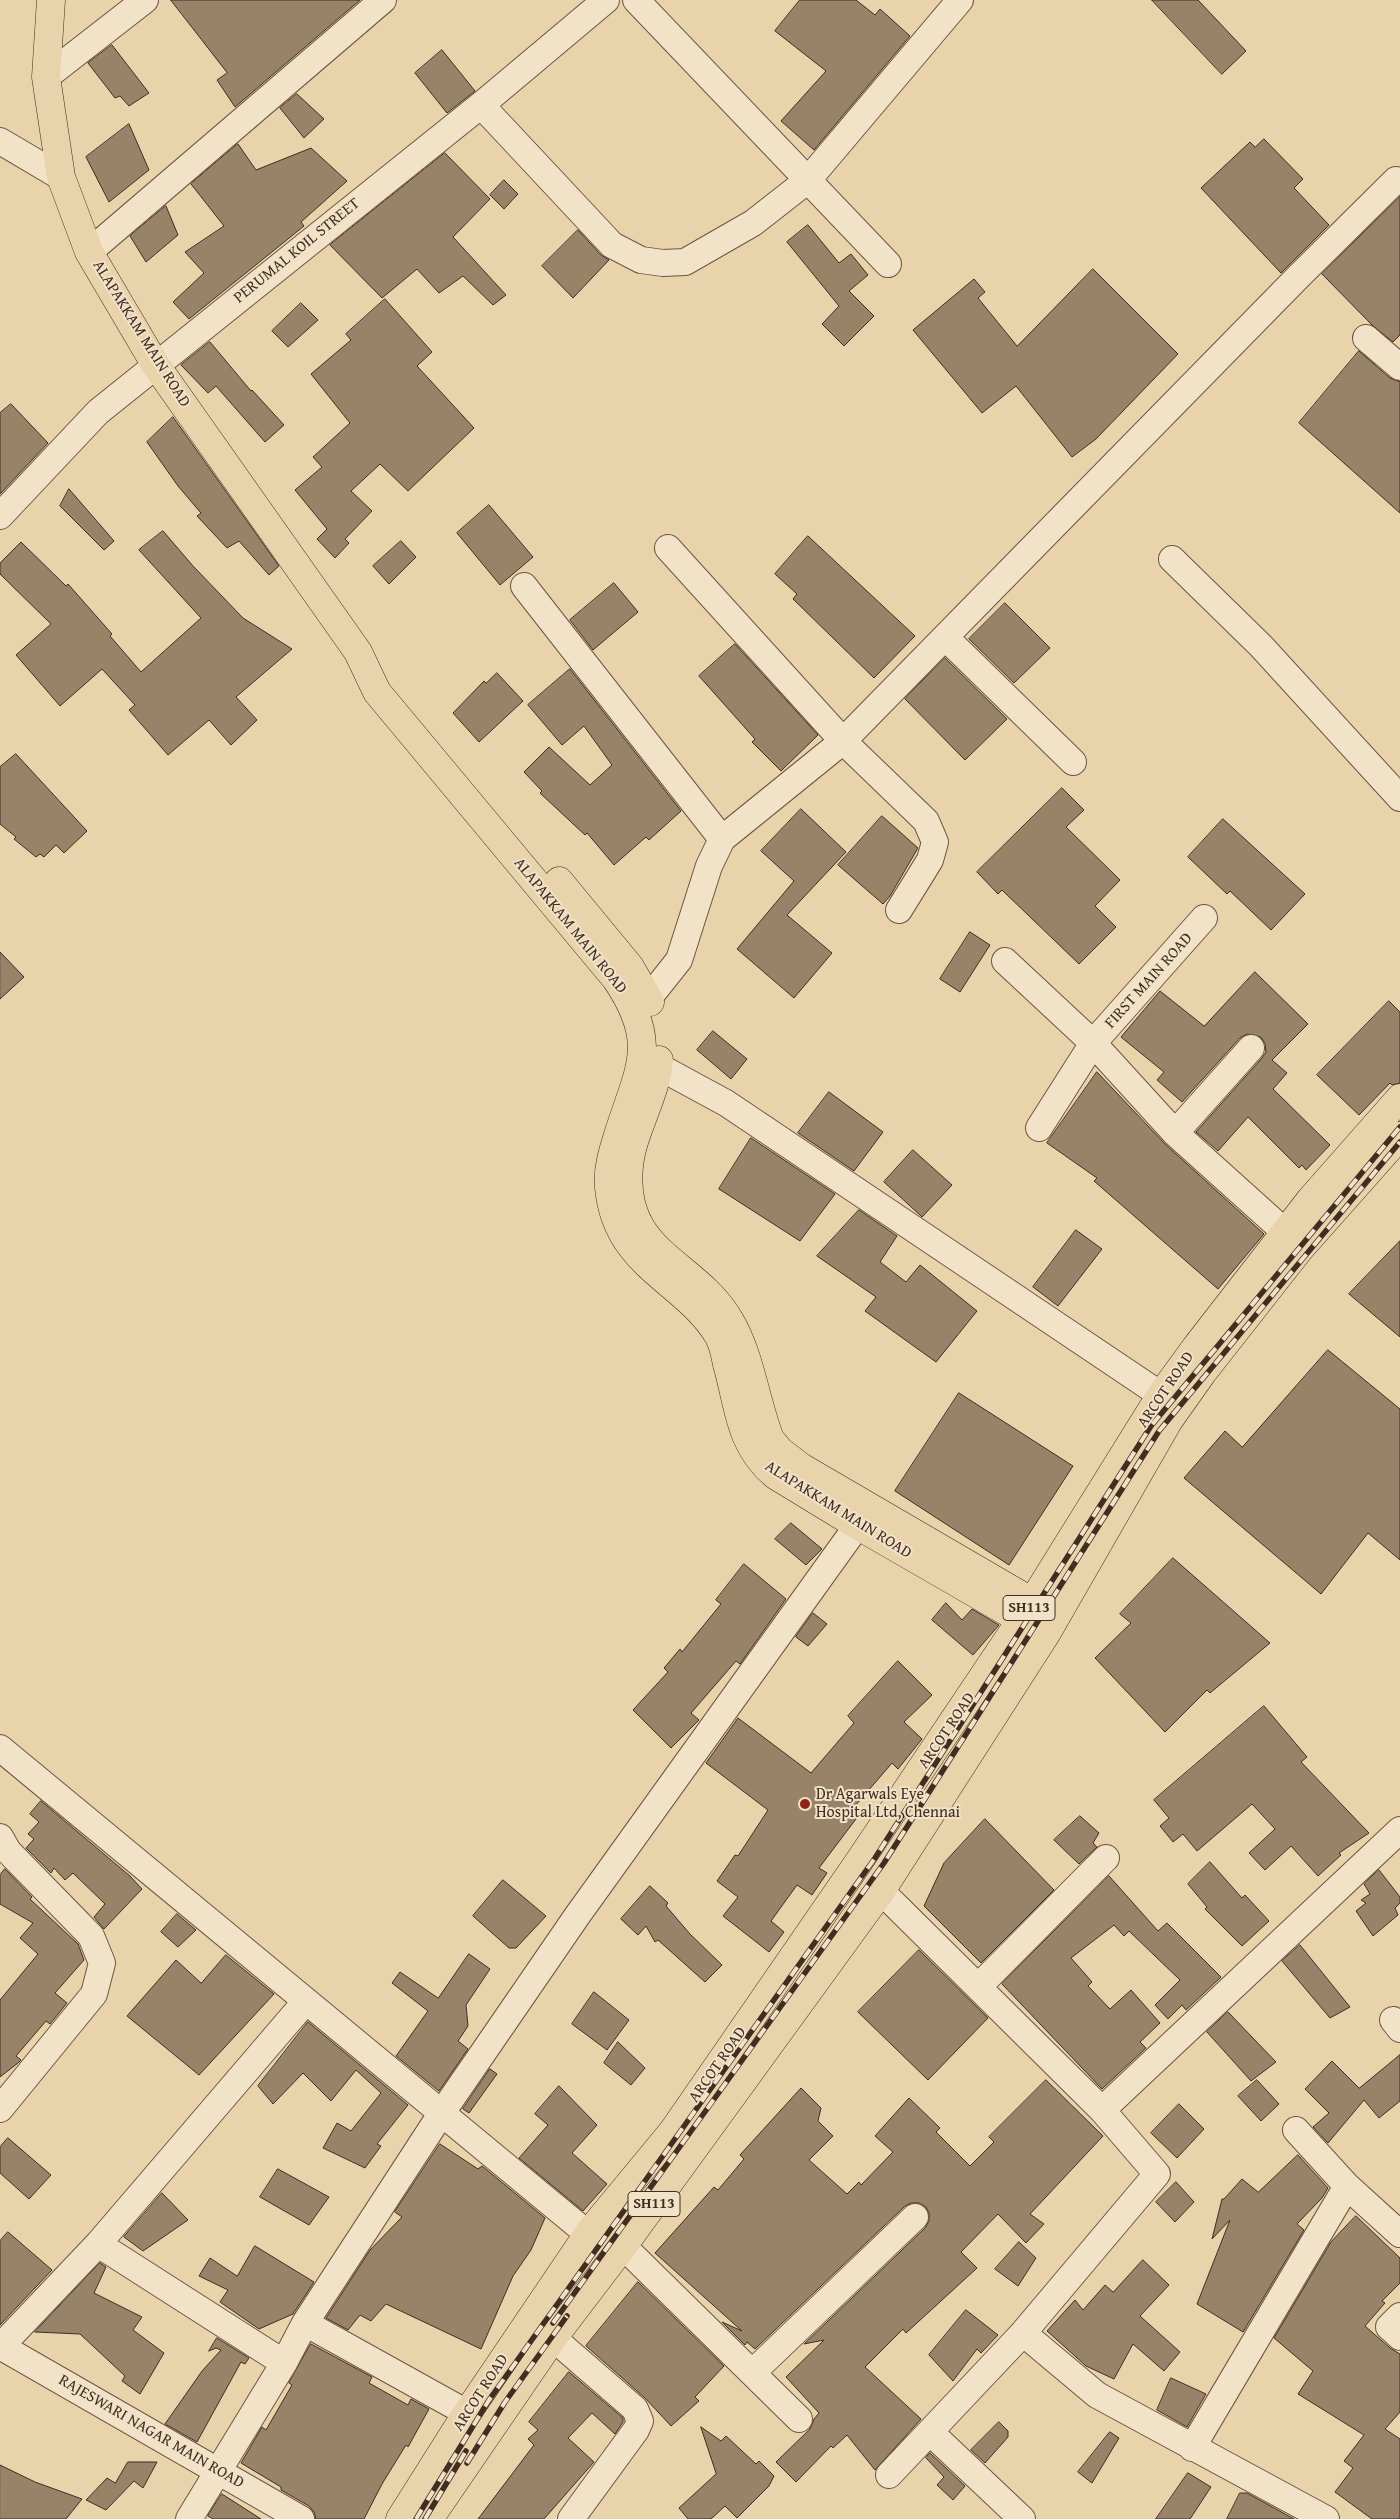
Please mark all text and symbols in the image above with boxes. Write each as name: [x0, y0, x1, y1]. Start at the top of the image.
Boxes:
street label: PERUMAL KOIL STREET: [230, 194, 364, 308]
street label: ALAPAKKAM MAIN ROAD: [88, 257, 194, 411]
street label: ALAPAKKAM MAIN ROAD: [509, 854, 631, 998]
street label: FIRST MAIN ROAD: [1101, 929, 1197, 1033]
street label: ARCOT ROAD: [1134, 1348, 1198, 1432]
street label: ALAPAKKAM MAIN ROAD: [761, 1457, 915, 1563]
road number: SH113: [1003, 1596, 1055, 1620]
street label: ARCOT ROAD: [915, 1689, 979, 1773]
place label: Dr Agarwals Eye Hospital Ltd, Chennai: [816, 1785, 960, 1823]
marker: Dr Agarwals Eye Hospital Ltd, Chennai: [798, 1797, 812, 1811]
street label: ARCOT ROAD: [685, 2024, 751, 2106]
road number: SH113: [628, 2192, 680, 2216]
street label: ARCOT ROAD: [449, 2351, 513, 2435]
street label: RAJESWARI NAGAR MAIN ROAD: [55, 2371, 247, 2493]

